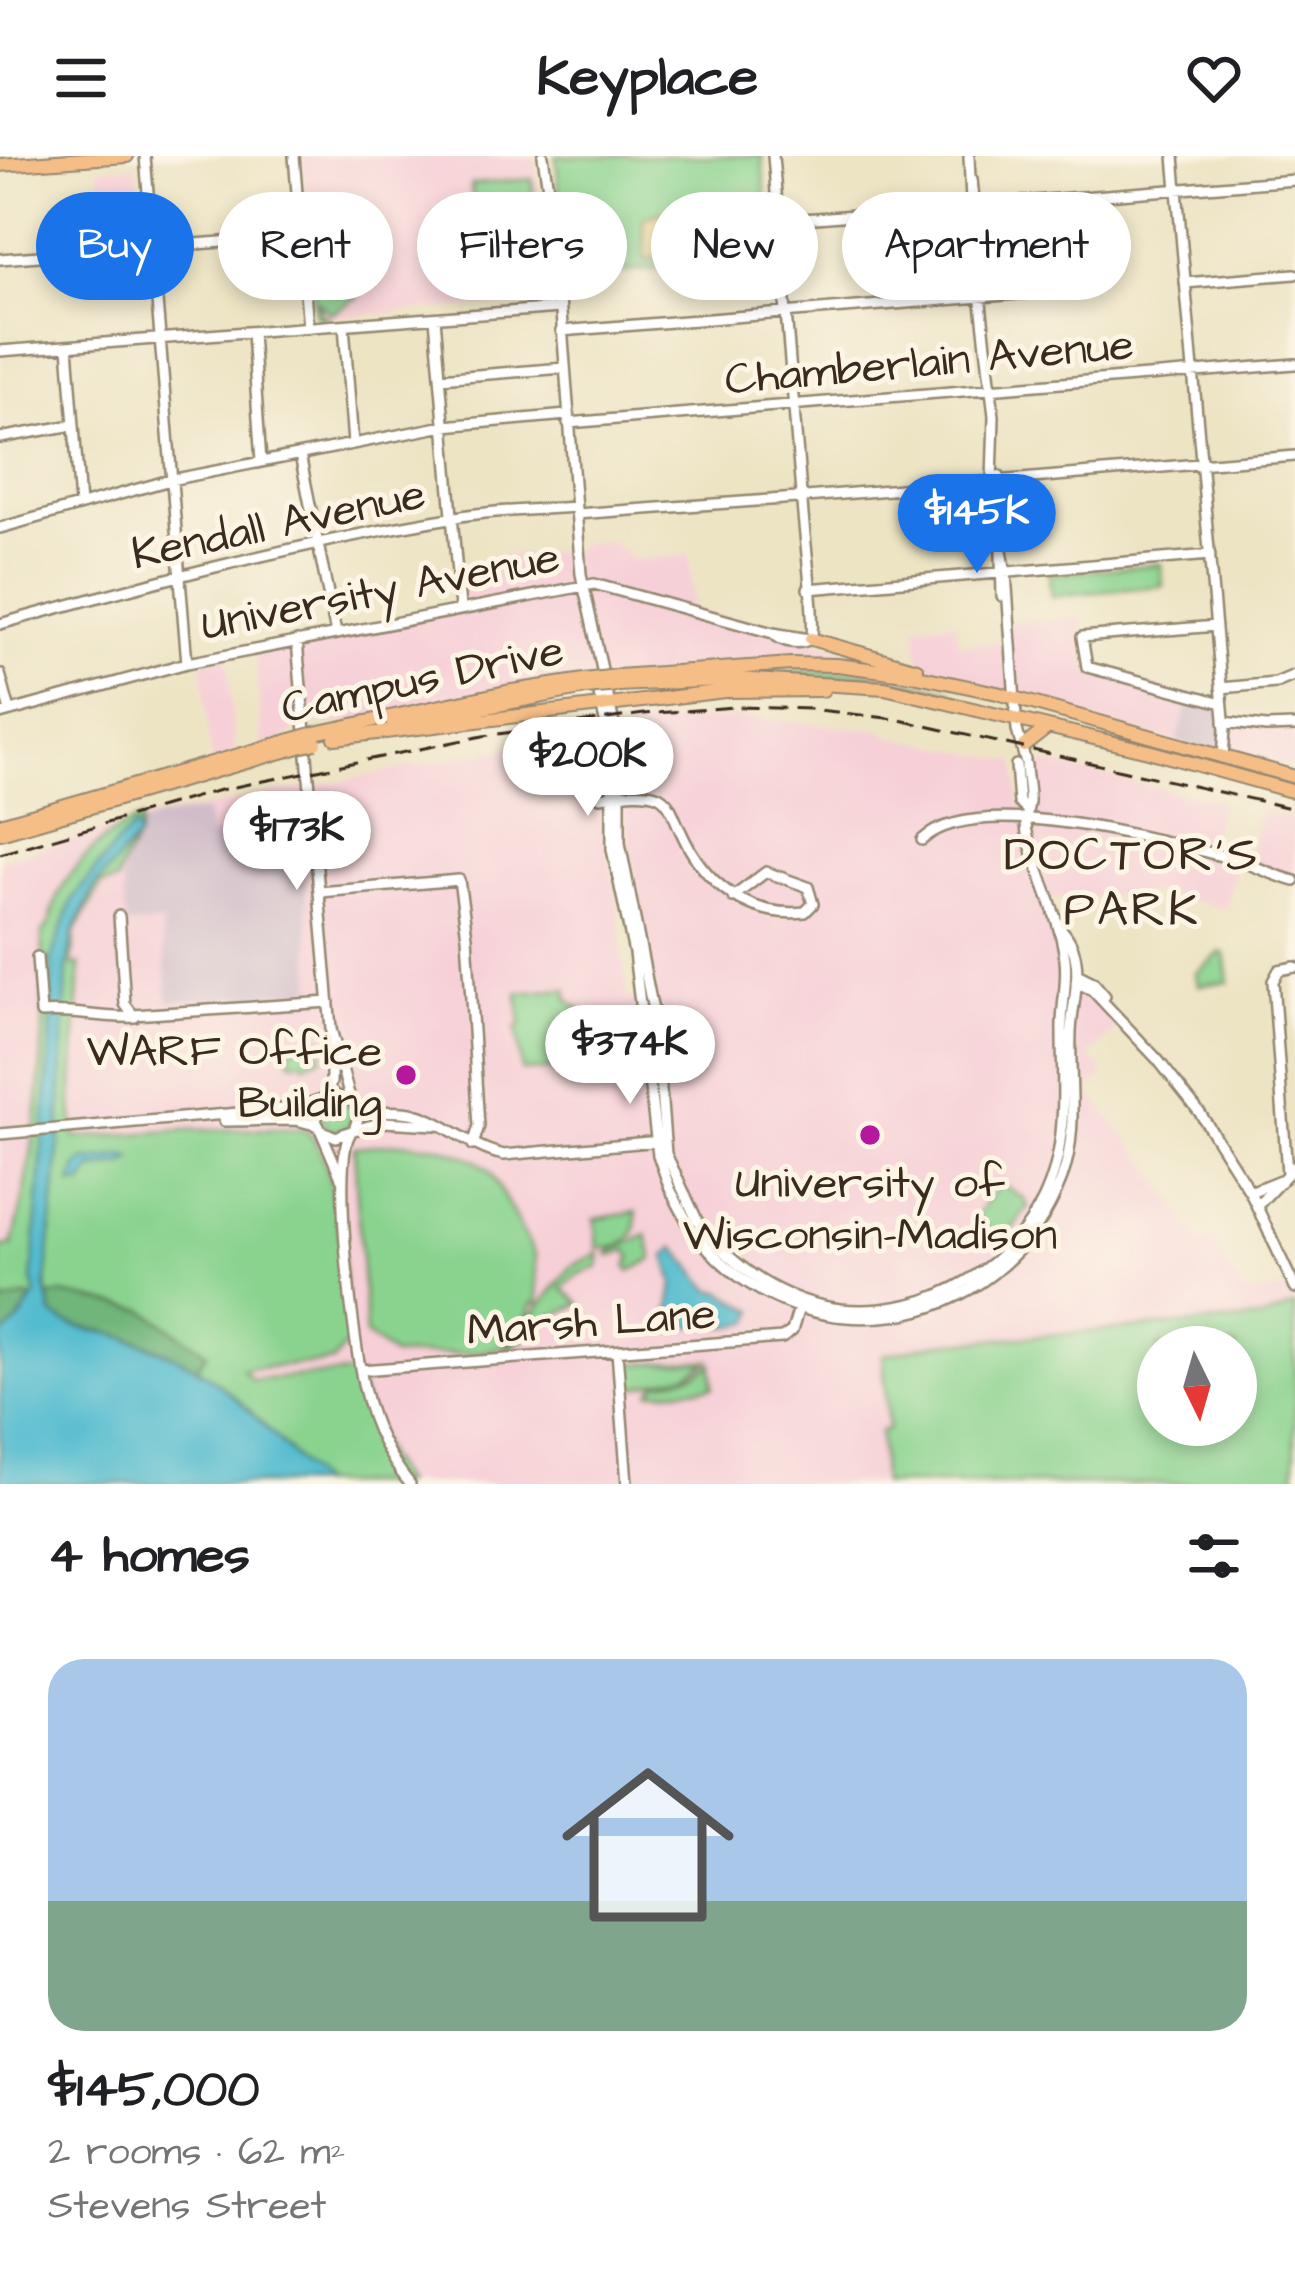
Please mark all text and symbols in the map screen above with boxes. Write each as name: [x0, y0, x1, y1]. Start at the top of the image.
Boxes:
text: Keyplace: [537, 41, 758, 116]
icon: menu: [48, 45, 114, 111]
icon: heart: [1181, 45, 1247, 111]
chip: Buy: [36, 192, 194, 300]
chip: Rent: [218, 192, 393, 300]
chip: Filters: [417, 192, 627, 300]
chip: New: [651, 192, 818, 300]
chip: Apartment: [842, 192, 1131, 300]
street label: Chamberlain Avenue: [722, 314, 1136, 412]
street label: Kendall Avenue: [126, 464, 431, 586]
pin: $145K: [893, 474, 1061, 576]
text: $145K: [925, 486, 1029, 540]
street label: University Avenue: [196, 527, 565, 658]
street label: Campus Drive: [276, 620, 569, 740]
pin: $200K: [504, 717, 672, 819]
text: $200K: [530, 729, 646, 783]
pin: $173K: [213, 791, 381, 893]
text: $173K: [250, 803, 344, 857]
district label: DOCTOR'S PARK: [1004, 823, 1260, 944]
pin: $374K: [546, 1005, 714, 1107]
text: $374K: [572, 1017, 688, 1071]
place label: WARF Office Building: [86, 1021, 382, 1135]
marker: WARF Office Building: [393, 1062, 419, 1088]
marker: University of Wisconsin-Madison: [857, 1122, 883, 1148]
place label: University of Wisconsin-Madison: [683, 1153, 1057, 1267]
street label: Marsh Lane: [465, 1283, 717, 1363]
north arrow: [1137, 1326, 1257, 1446]
map controls: [1137, 1326, 1257, 1446]
text: 4 homes: [48, 1521, 250, 1592]
icon: filters: [1181, 1523, 1247, 1589]
icon: home: [540, 1737, 756, 1953]
text: $145,000: [48, 2055, 259, 2126]
text: 2 rooms · 62 m²: [48, 2126, 345, 2180]
text: Stevens Street: [48, 2180, 326, 2234]

